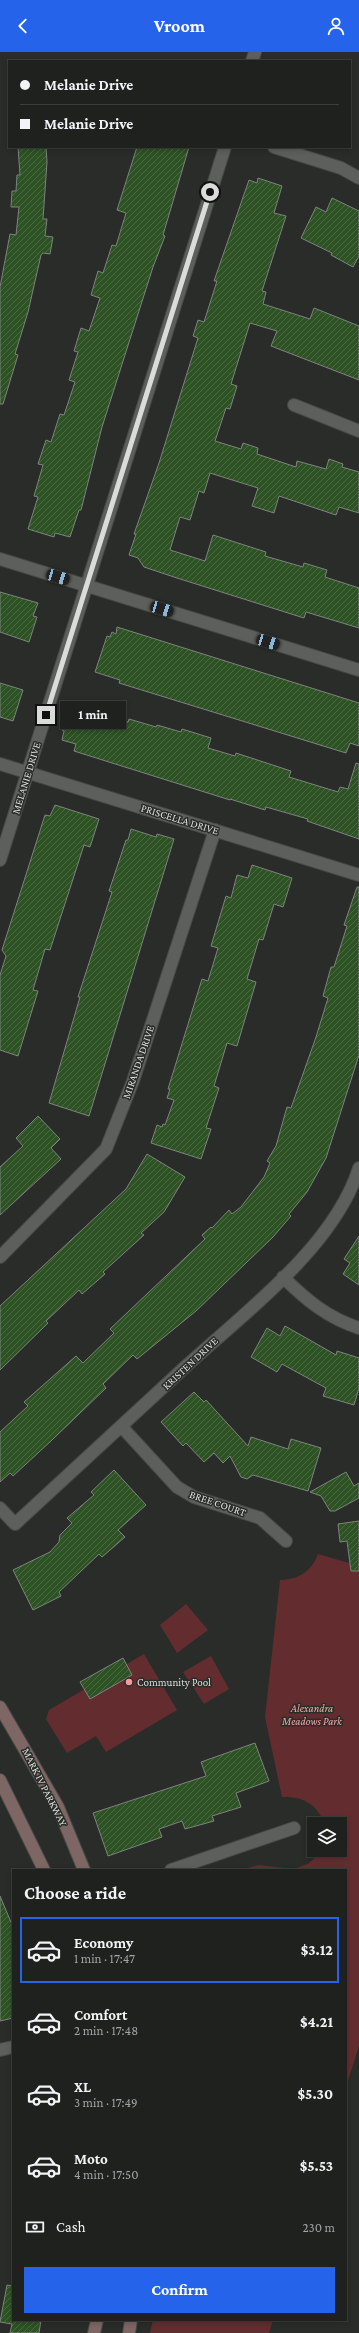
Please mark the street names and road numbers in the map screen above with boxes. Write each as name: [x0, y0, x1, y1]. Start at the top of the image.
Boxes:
street label: MELANIE DRIVE: [9, 741, 43, 815]
street label: PRISCELLA DRIVE: [140, 801, 220, 837]
street label: MIRANDA DRIVE: [120, 1024, 156, 1100]
street label: KRISTEN DRIVE: [160, 1334, 220, 1392]
street label: BREE COURT: [188, 1488, 248, 1518]
street label: MARK IV PARKWAY: [20, 1746, 70, 1828]

